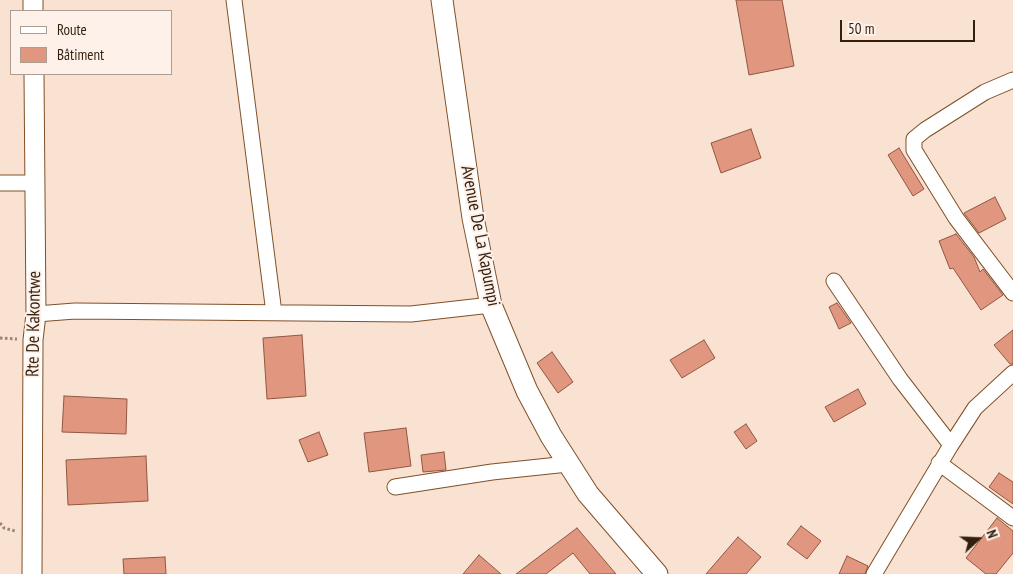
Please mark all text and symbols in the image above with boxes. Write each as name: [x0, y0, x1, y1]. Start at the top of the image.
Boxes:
legend: [10, 10, 172, 75]
scale bar: [843, 10, 978, 42]
text: 50 m: [848, 19, 874, 38]
text: Route: [57, 20, 87, 39]
text: Bâtiment: [57, 45, 104, 64]
street label: Avenue De La Kapumpi: [456, 164, 504, 308]
street label: Rte De Kakontwe: [22, 271, 46, 377]
north arrow: [953, 514, 1003, 564]
text: N: [982, 527, 1002, 541]

